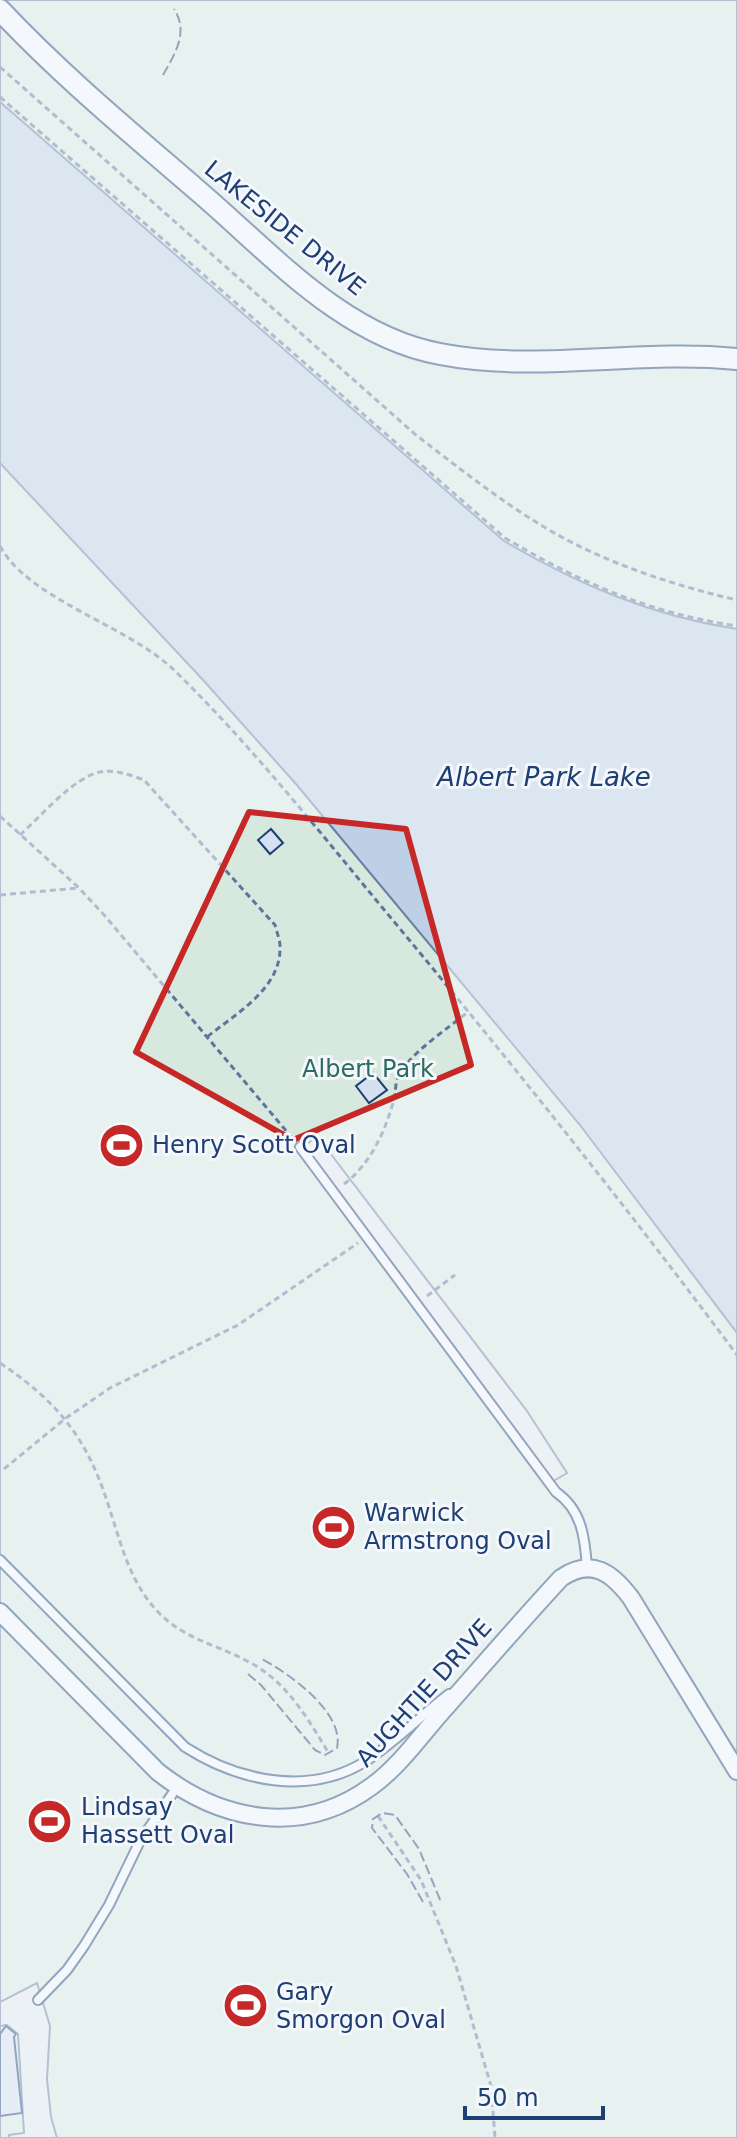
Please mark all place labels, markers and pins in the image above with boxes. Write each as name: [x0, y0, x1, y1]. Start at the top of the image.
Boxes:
sports icon: Henry Scott Oval: [97, 1121, 145, 1169]
place label: Henry Scott Oval: [152, 1131, 356, 1159]
place label: Warwick Armstrong Oval: [364, 1499, 552, 1555]
sports icon: Warwick Armstrong Oval: [309, 1503, 357, 1551]
place label: Lindsay Hassett Oval: [81, 1793, 234, 1849]
sports icon: Lindsay Hassett Oval: [26, 1797, 74, 1845]
place label: Gary Smorgon Oval: [276, 1978, 446, 2034]
sports icon: Gary Smorgon Oval: [221, 1982, 269, 2030]

